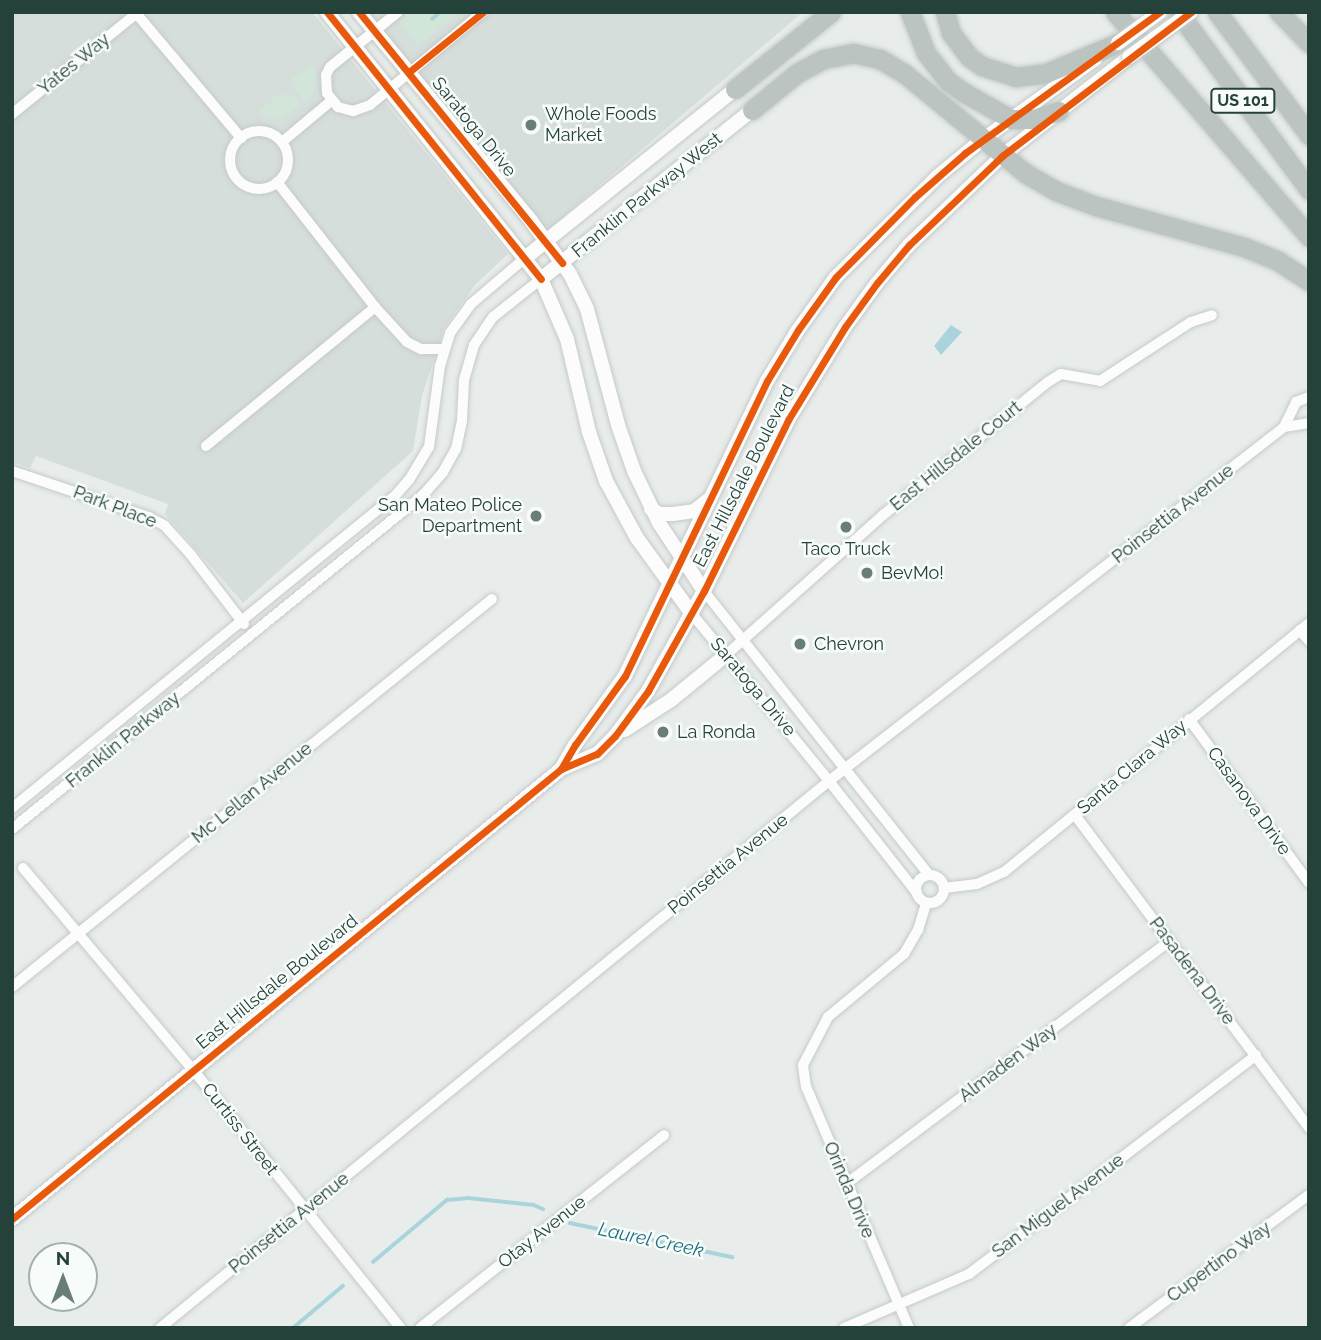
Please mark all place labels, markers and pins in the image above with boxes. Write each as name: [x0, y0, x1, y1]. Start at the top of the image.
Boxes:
place label: Whole Foods Market: [545, 104, 656, 146]
marker: Whole Foods Market: [523, 117, 539, 133]
place label: San Mateo Police Department: [378, 495, 522, 538]
marker: San Mateo Police Department: [528, 508, 544, 524]
marker: Taco Truck: [838, 519, 854, 535]
place label: Taco Truck: [801, 538, 891, 560]
place label: BevMo!: [881, 562, 944, 584]
marker: BevMo!: [859, 565, 875, 581]
place label: Chevron: [814, 633, 884, 655]
marker: Chevron: [792, 636, 808, 652]
place label: La Ronda: [677, 721, 756, 743]
marker: La Ronda: [655, 724, 671, 740]

